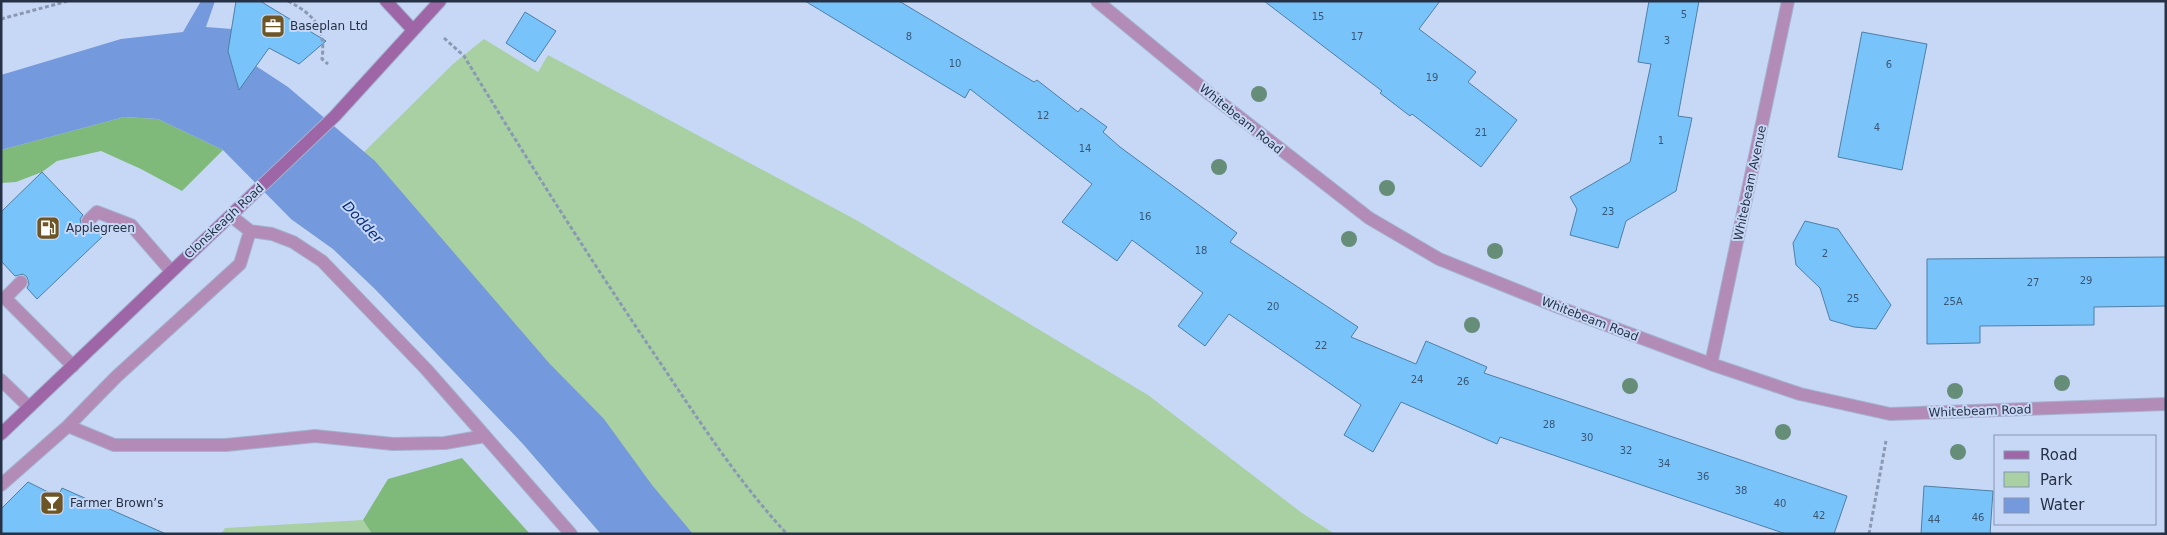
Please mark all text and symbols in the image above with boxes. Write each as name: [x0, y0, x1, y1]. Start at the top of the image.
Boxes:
house number: 5: [1681, 9, 1687, 20]
house number: 15: [1312, 11, 1324, 22]
office icon: Baseplan Ltd: [260, 13, 286, 39]
place label: Baseplan Ltd: [290, 19, 368, 33]
house number: 8: [906, 31, 912, 42]
house number: 17: [1351, 31, 1363, 42]
house number: 3: [1664, 35, 1670, 46]
house number: 10: [949, 58, 961, 69]
house number: 6: [1886, 59, 1892, 70]
house number: 19: [1426, 72, 1438, 83]
street label: Whitebeam Road: [1197, 81, 1285, 157]
house number: 12: [1037, 110, 1049, 121]
house number: 4: [1874, 122, 1880, 133]
street label: Whitebeam Avenue: [1731, 124, 1769, 242]
house number: 21: [1475, 127, 1487, 138]
house number: 1: [1658, 135, 1664, 146]
house number: 14: [1079, 143, 1091, 154]
street label: Clonskeagh Road: [181, 181, 267, 261]
water label: Dodder: [340, 198, 387, 247]
house number: 23: [1602, 206, 1614, 217]
house number: 16: [1139, 211, 1151, 222]
fuel station icon: Applegreen: [35, 215, 61, 241]
place label: Applegreen: [66, 221, 135, 235]
house number: 18: [1195, 245, 1207, 256]
house number: 2: [1822, 248, 1828, 259]
house number: 29: [2080, 275, 2092, 286]
house number: 27: [2027, 277, 2039, 288]
house number: 25: [1847, 293, 1859, 304]
street label: Whitebeam Road: [1539, 294, 1641, 344]
house number: 25A: [1943, 296, 1963, 307]
house number: 20: [1267, 301, 1279, 312]
house number: 22: [1315, 340, 1327, 351]
house number: 24: [1411, 374, 1423, 385]
house number: 26: [1457, 376, 1469, 387]
street label: Whitebeam Road: [1928, 402, 2032, 420]
house number: 28: [1543, 419, 1555, 430]
house number: 30: [1581, 432, 1593, 443]
legend: [1994, 435, 2157, 525]
house number: 32: [1620, 445, 1632, 456]
text: Road: [2040, 446, 2078, 464]
house number: 34: [1658, 458, 1670, 469]
house number: 36: [1697, 471, 1709, 482]
text: Park: [2040, 471, 2073, 489]
house number: 38: [1735, 485, 1747, 496]
bar icon: Farmer Brown’s: [39, 490, 65, 516]
place label: Farmer Brown’s: [70, 496, 163, 510]
text: Water: [2040, 496, 2085, 514]
house number: 40: [1774, 498, 1786, 509]
house number: 42: [1813, 510, 1825, 521]
house number: 46: [1972, 512, 1984, 523]
house number: 44: [1928, 514, 1940, 525]

